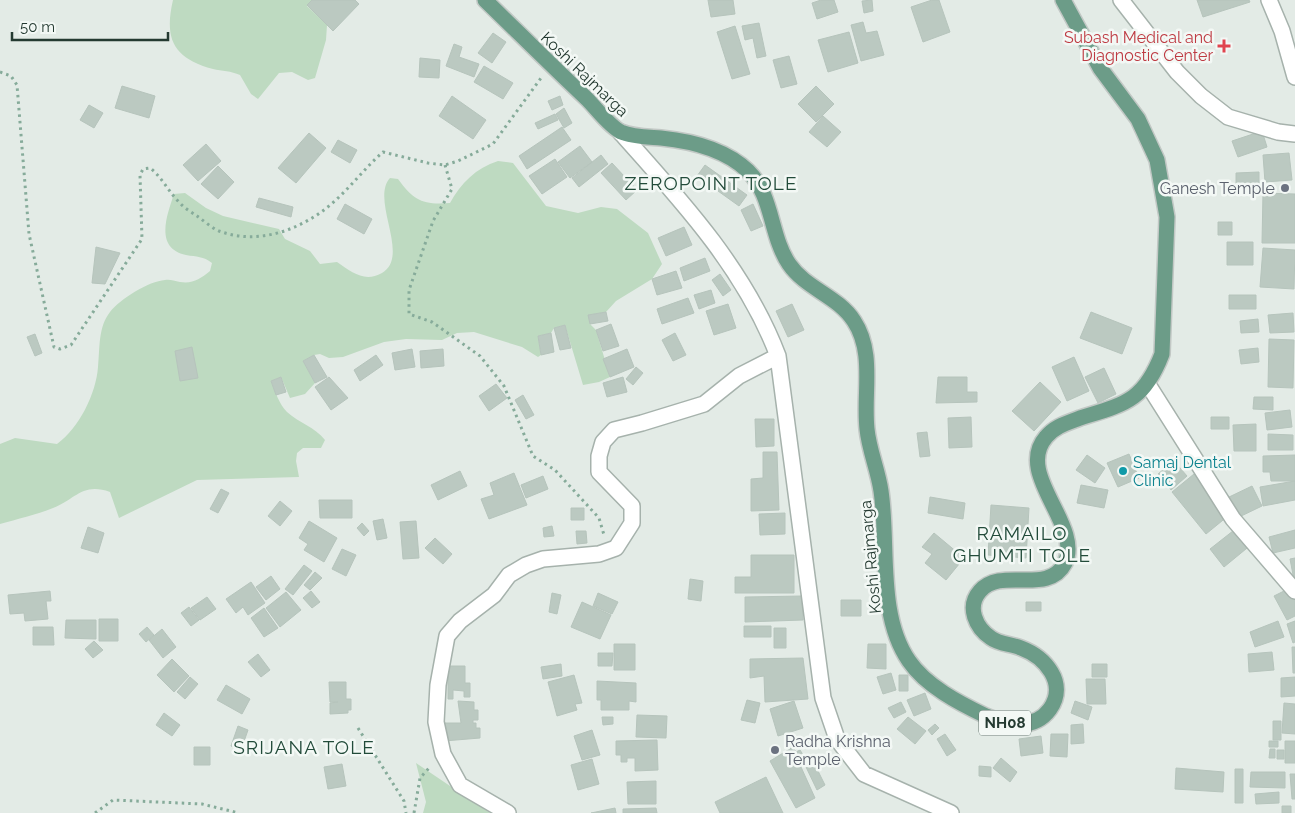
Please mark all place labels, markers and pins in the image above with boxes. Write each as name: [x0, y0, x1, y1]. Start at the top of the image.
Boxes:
place label: Subash Medical and Diagnostic Center: [1064, 28, 1213, 65]
marker: Subash Medical and Diagnostic Center: [1217, 39, 1231, 53]
place label: Ganesh Temple: [1160, 179, 1275, 198]
marker: Ganesh Temple: [1279, 182, 1291, 194]
place label: Samaj Dental Clinic: [1133, 453, 1232, 490]
marker: Samaj Dental Clinic: [1117, 465, 1129, 477]
place label: Radha Krishna Temple: [785, 732, 891, 769]
marker: Radha Krishna Temple: [769, 744, 781, 756]

